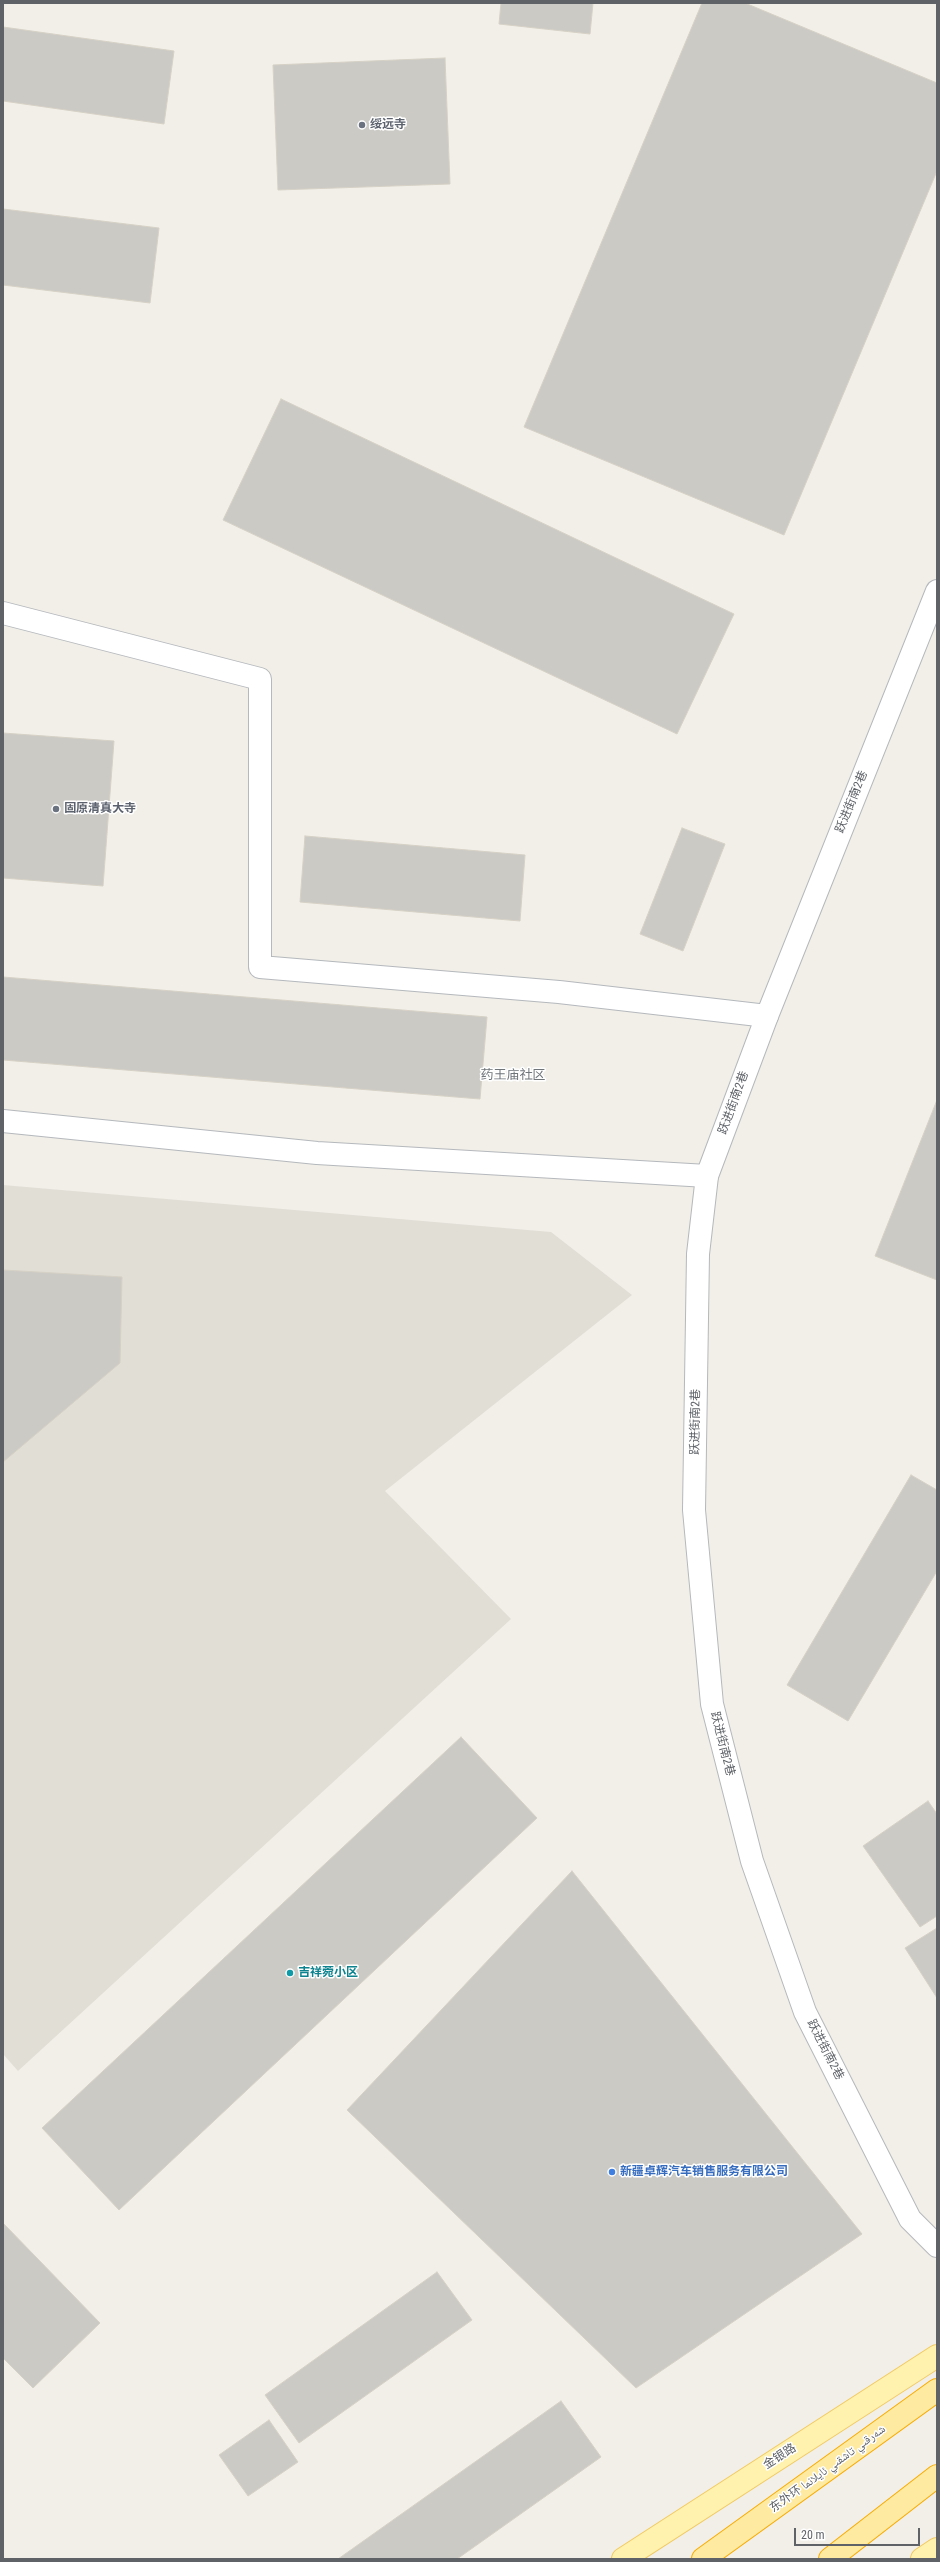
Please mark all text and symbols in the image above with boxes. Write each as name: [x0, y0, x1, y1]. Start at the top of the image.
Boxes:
place label: 绥远寺: [370, 118, 406, 132]
marker: 绥远寺: [357, 120, 367, 130]
street label: 跃进街南2巷: [833, 769, 871, 835]
place label: 固原清真大寺: [64, 802, 136, 816]
marker: 固原清真大寺: [51, 804, 61, 814]
district label: 药王庙社区: [481, 1068, 545, 1084]
street label: 跃进街南2巷: [716, 1070, 752, 1136]
street label: 跃进街南2巷: [688, 1389, 704, 1455]
street label: 跃进街南2巷: [707, 1710, 737, 1778]
place label: 吉祥菀小区: [298, 1966, 358, 1980]
marker: 吉祥菀小区: [285, 1968, 295, 1978]
street label: 跃进街南2巷: [804, 2017, 846, 2083]
place label: 新疆卓辉汽车销售服务有限公司: [620, 2165, 788, 2179]
marker: 新疆卓辉汽车销售服务有限公司: [607, 2167, 617, 2177]
street label: 东外环 شەرقىي تاشقىي ئايلانما: [767, 2422, 889, 2516]
street label: 金银路: [761, 2441, 799, 2473]
scale bar: [796, 2520, 922, 2546]
text: 20 m: [801, 2528, 825, 2542]

